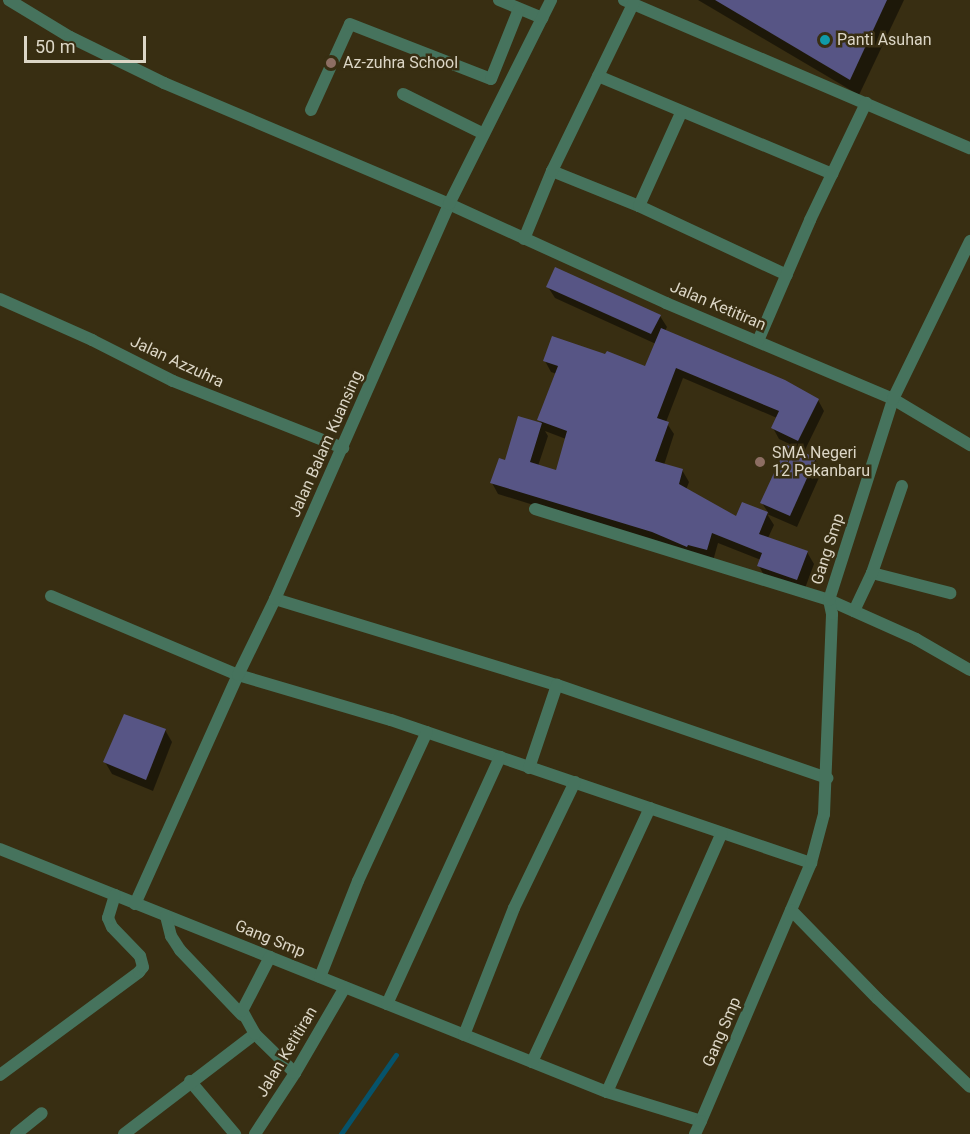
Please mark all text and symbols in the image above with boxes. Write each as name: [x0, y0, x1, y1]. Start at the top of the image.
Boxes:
scale bar: [27, 24, 148, 62]
place label: Panti Asuhan: [837, 30, 932, 50]
marker: Panti Asuhan: [818, 33, 832, 47]
text: 50 m: [35, 36, 75, 57]
place label: Az-zuhra School: [343, 53, 458, 73]
marker: Az-zuhra School: [324, 56, 338, 70]
street label: Jalan Ketitiran: [667, 277, 769, 335]
street label: Jalan Azzuhra: [127, 332, 227, 392]
street label: Jalan Balam Kuansing: [285, 368, 367, 520]
place label: SMA Negeri 12 Pekanbaru: [772, 443, 870, 481]
marker: SMA Negeri 12 Pekanbaru: [753, 455, 767, 469]
street label: Gang Smp: [807, 511, 849, 587]
street label: Gang Smp: [232, 916, 308, 962]
street label: Gang Smp: [699, 994, 745, 1070]
street label: Jalan Ketitiran: [252, 1003, 322, 1101]

